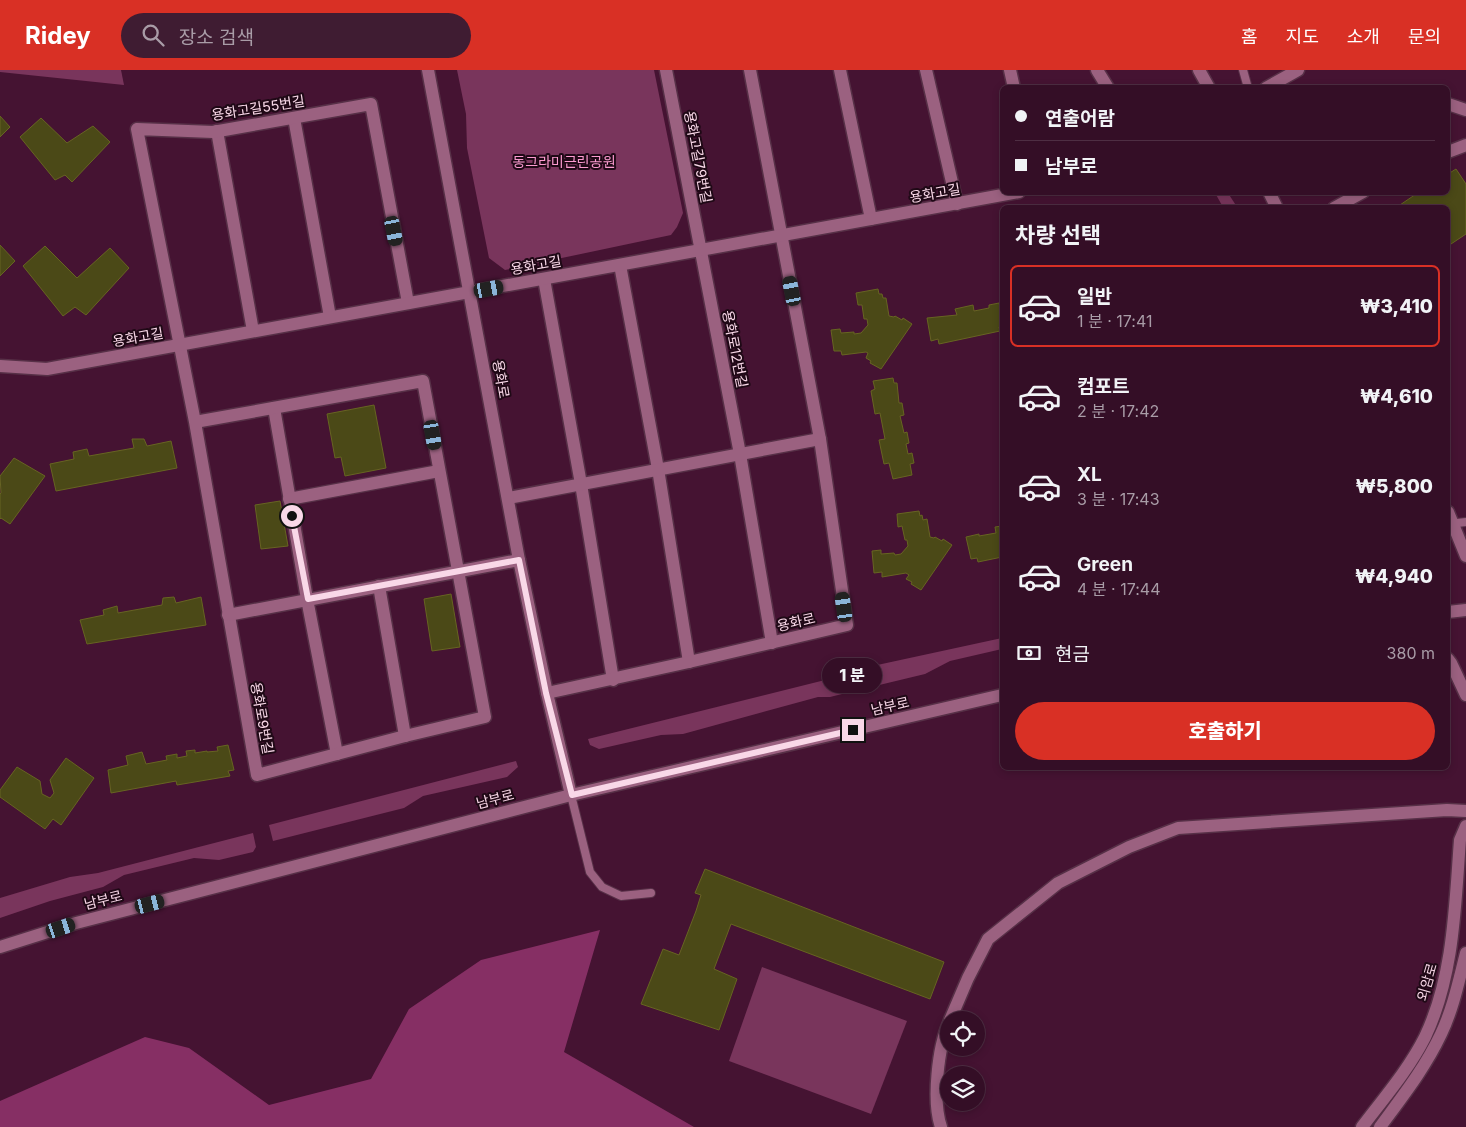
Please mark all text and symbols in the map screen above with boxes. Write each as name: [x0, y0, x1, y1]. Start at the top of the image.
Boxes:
search box: [121, 13, 471, 58]
text: Ridey: [25, 21, 91, 50]
icon: search: [139, 21, 167, 49]
text: 장소 검색: [179, 26, 254, 49]
text: 홈: [1241, 26, 1258, 47]
text: 지도: [1286, 26, 1319, 47]
text: 소개: [1347, 26, 1380, 47]
text: 문의: [1408, 26, 1441, 47]
street label: 용화고길55번길: [210, 92, 306, 123]
text: 연출어람: [1045, 107, 1115, 130]
street label: 용화고길79번길: [681, 109, 716, 205]
park label: 동그라미근린공원: [512, 153, 616, 170]
text: 남부로: [1045, 155, 1097, 178]
street label: 용화고길: [908, 180, 962, 205]
car: [383, 215, 404, 247]
text: 차량 선택: [1015, 222, 1101, 248]
street label: 용화고길: [509, 252, 563, 277]
car: [781, 275, 802, 307]
car: [472, 279, 505, 299]
icon: car: [1017, 284, 1062, 329]
text: 일반: [1077, 285, 1112, 308]
text: ₩3,410: [1360, 295, 1433, 318]
street label: 용화로12번길: [720, 309, 751, 389]
text: 1 분 · 17:41: [1077, 311, 1153, 331]
street label: 용화고길: [111, 324, 165, 349]
street label: 용화로: [490, 358, 513, 400]
icon: car: [1017, 374, 1062, 419]
text: 컴포트: [1077, 375, 1129, 398]
text: ₩4,610: [1360, 385, 1433, 408]
text: 2 분 · 17:42: [1077, 401, 1159, 421]
car: [423, 419, 442, 451]
text: XL: [1077, 463, 1102, 486]
icon: car: [1017, 464, 1062, 509]
text: ₩5,800: [1356, 475, 1433, 498]
text: 3 분 · 17:43: [1077, 489, 1160, 509]
route start: [281, 505, 303, 527]
text: Green: [1077, 553, 1133, 576]
icon: car: [1017, 554, 1062, 599]
text: ₩4,940: [1355, 565, 1433, 588]
text: 4 분 · 17:44: [1077, 579, 1160, 599]
car: [834, 591, 853, 623]
street label: 용화로: [775, 609, 817, 634]
icon: cash: [1015, 639, 1043, 667]
text: 현금: [1055, 643, 1090, 666]
text: 380 m: [1387, 643, 1435, 663]
callout: 1 분: [823, 658, 883, 692]
text: 1 분: [839, 665, 865, 685]
street label: 용화로9번길: [248, 680, 277, 755]
street label: 남부로: [869, 693, 911, 718]
button: 호출하기: [1015, 702, 1435, 760]
route end: [842, 719, 864, 741]
street label: 남부로: [474, 785, 516, 812]
street label: 남부로: [82, 887, 124, 912]
car: [133, 893, 166, 915]
car: [44, 916, 77, 940]
street label: 외암로: [1413, 961, 1440, 1003]
map controls: [940, 1011, 985, 1111]
button: locate: [940, 1011, 985, 1056]
button: layers: [940, 1066, 985, 1111]

